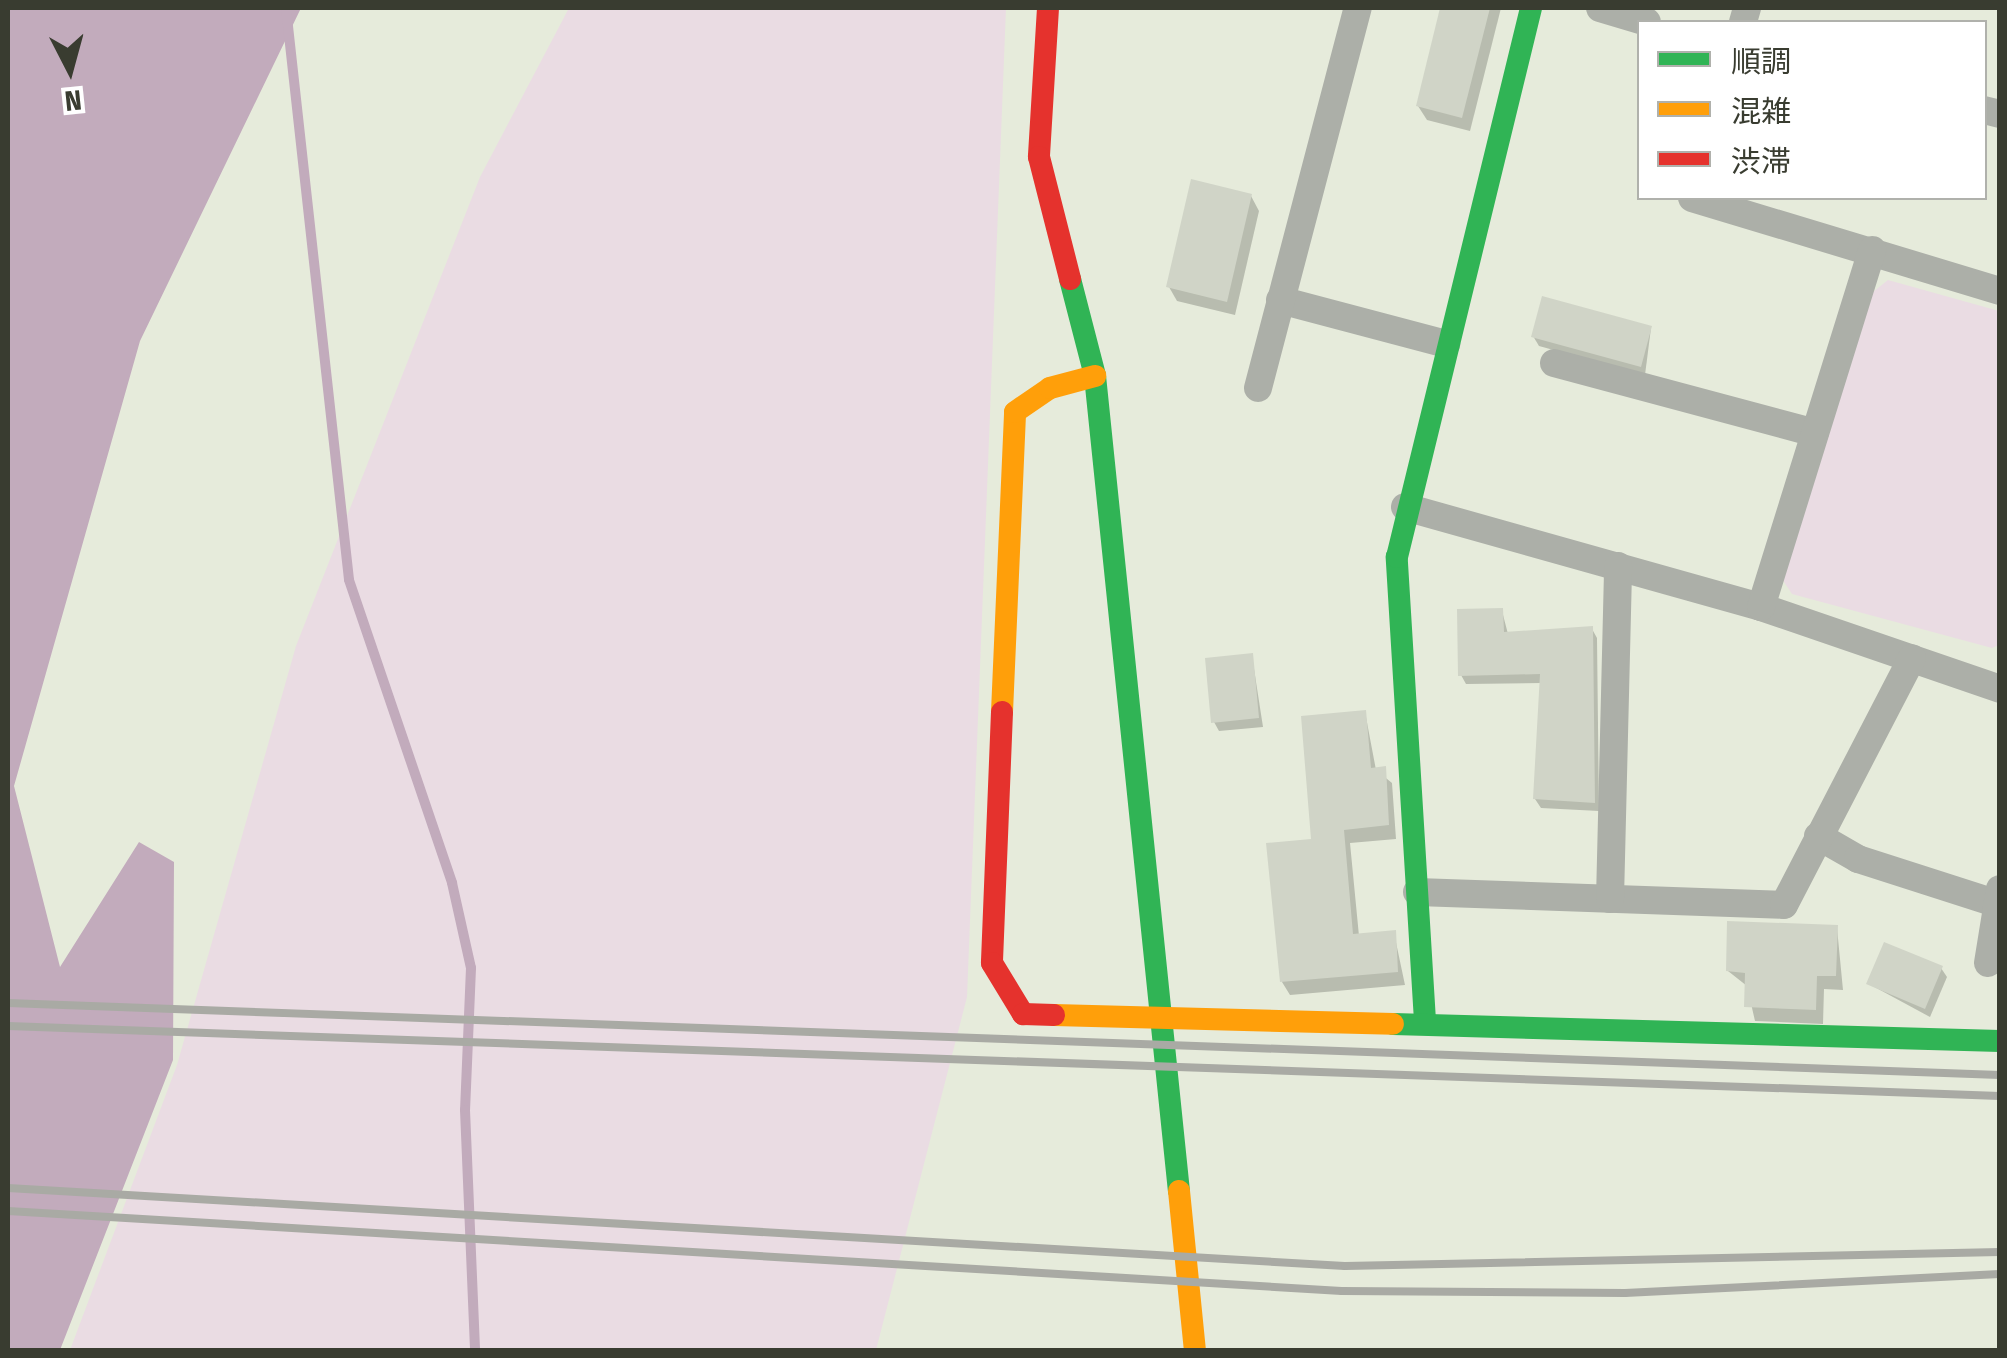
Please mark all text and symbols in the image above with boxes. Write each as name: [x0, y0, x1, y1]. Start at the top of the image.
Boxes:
north arrow: [20, 20, 120, 120]
legend: [1637, 20, 1987, 200]
text: 順調: [1731, 44, 1791, 80]
text: N: [63, 83, 83, 118]
text: 混雑: [1731, 94, 1791, 130]
text: 渋滞: [1731, 144, 1791, 180]

